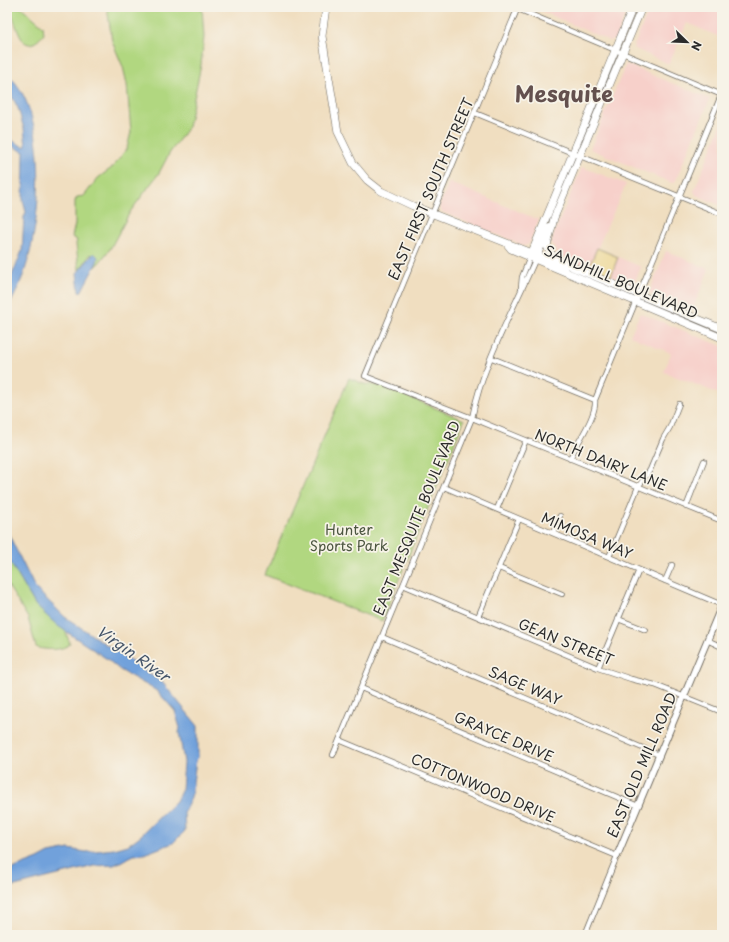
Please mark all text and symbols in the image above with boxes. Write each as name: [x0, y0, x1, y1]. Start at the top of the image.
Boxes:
north arrow: [667, 22, 707, 62]
text: N: [687, 39, 706, 54]
district label: Mesquite: [515, 76, 613, 109]
street label: EAST FIRST SOUTH STREET: [383, 94, 479, 283]
street label: SANDHILL BOULEVARD: [541, 240, 702, 324]
street label: EAST MESQUITE BOULEVARD: [368, 417, 465, 618]
street label: NORTH DAIRY LANE: [532, 423, 671, 496]
street label: MIMOSA WAY: [538, 507, 636, 564]
park label: Hunter Sports Park: [310, 519, 389, 556]
street label: GEAN STREET: [515, 613, 617, 670]
water label: Virgin River: [93, 619, 177, 688]
street label: SAGE WAY: [485, 661, 565, 710]
street label: EAST OLD MILL ROAD: [601, 689, 682, 841]
street label: GRAYCE DRIVE: [451, 706, 557, 767]
street label: COTTONWOOD DRIVE: [408, 748, 559, 827]

